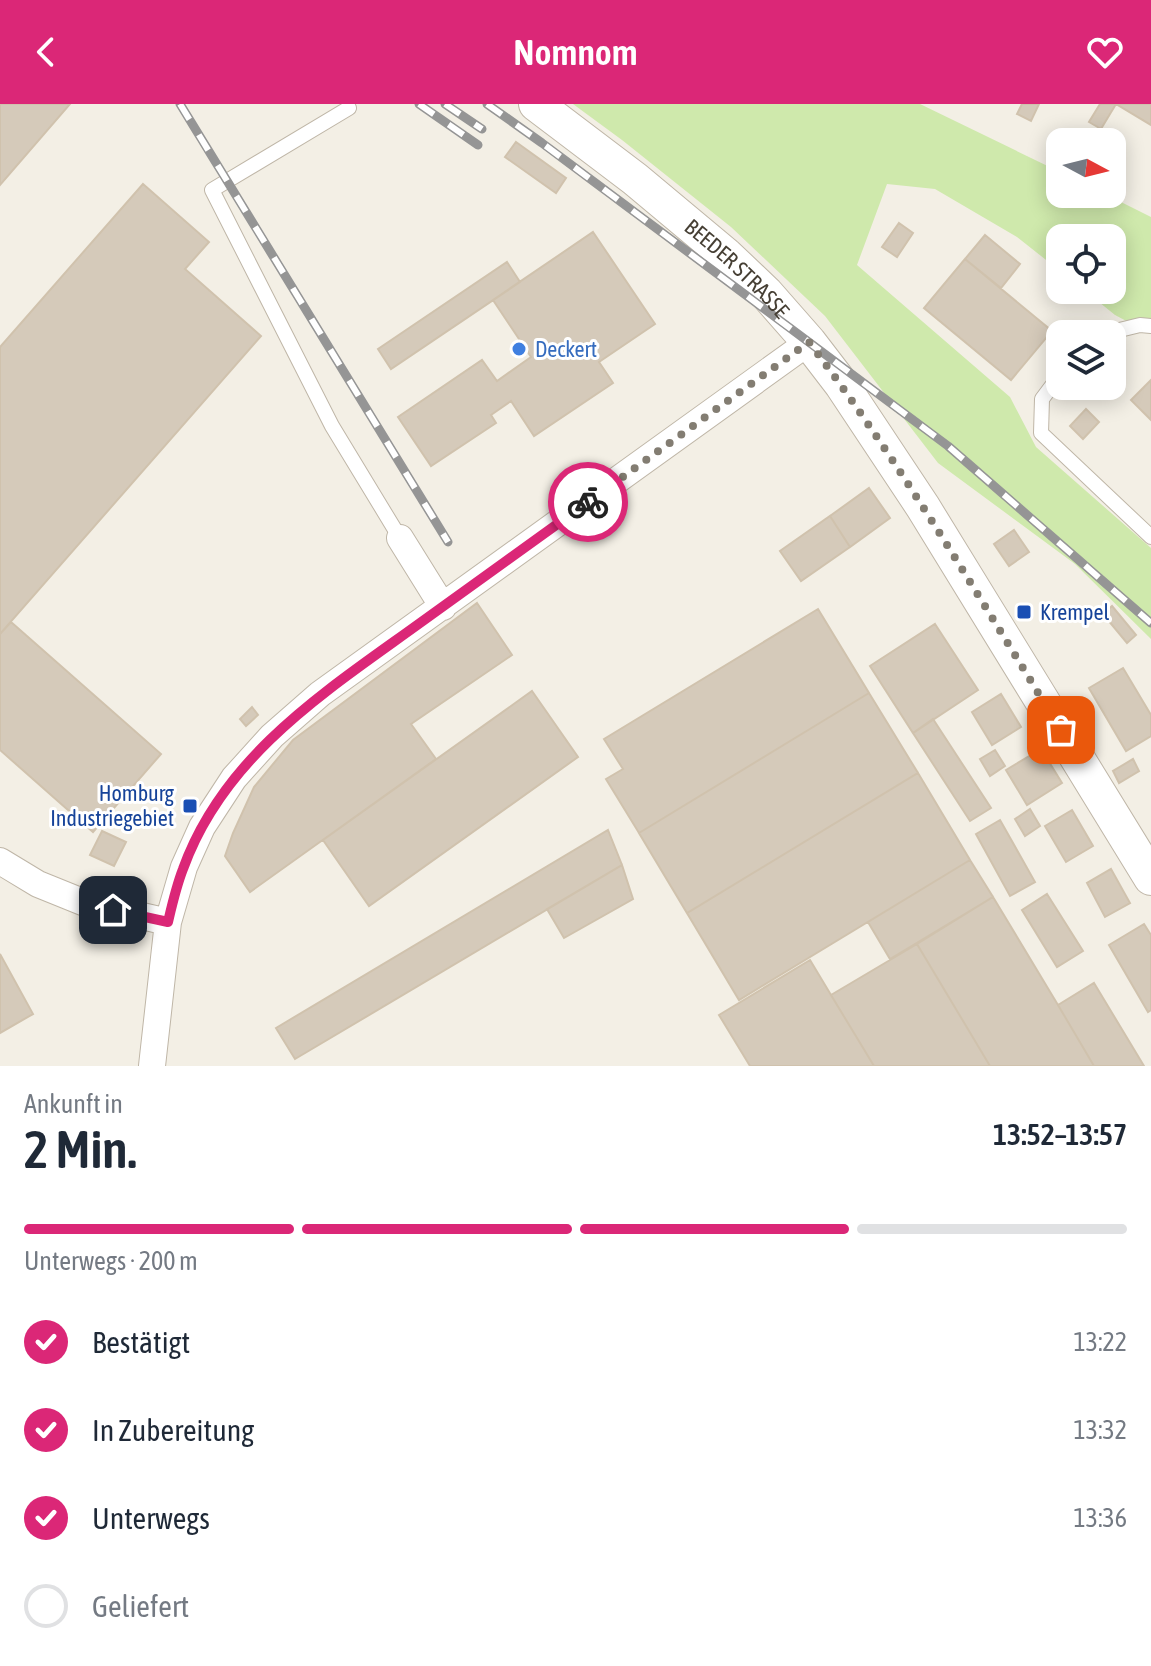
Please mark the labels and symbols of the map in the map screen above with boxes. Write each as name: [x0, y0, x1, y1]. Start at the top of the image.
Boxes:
north arrow: [1046, 128, 1126, 208]
street label: BEEDER STRASSE: [680, 213, 795, 324]
place label: Deckert: [535, 336, 597, 362]
marker: Deckert: [510, 340, 528, 358]
courier: [548, 462, 628, 542]
place label: Krempel: [1040, 599, 1110, 625]
marker: Krempel: [1015, 603, 1033, 621]
pin: [1027, 696, 1095, 764]
place label: Homburg Industriegebiet: [50, 780, 175, 831]
marker: Homburg Industriegebiet: [181, 797, 199, 815]
pin: [79, 876, 147, 944]

